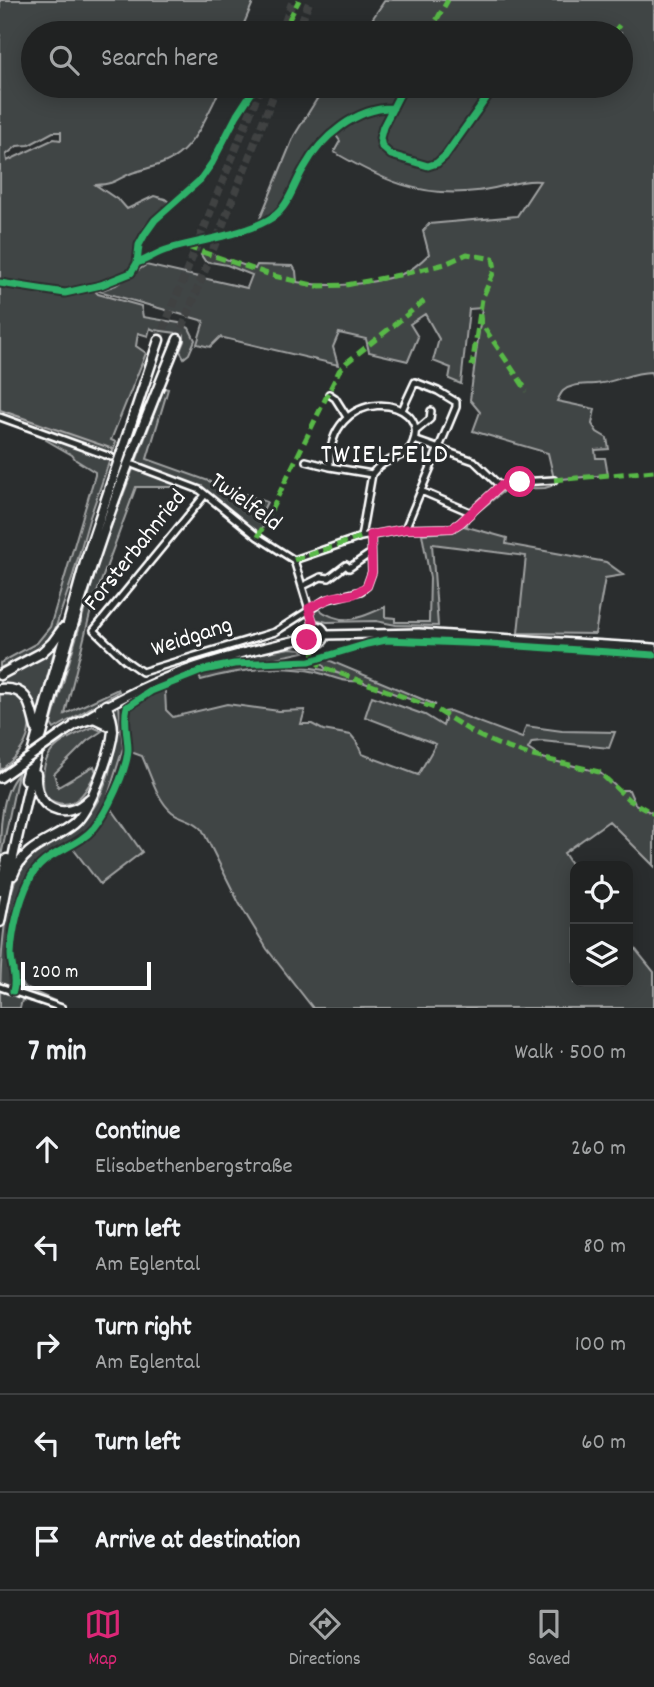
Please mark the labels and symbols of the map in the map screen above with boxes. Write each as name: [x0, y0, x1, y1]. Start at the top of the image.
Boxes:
district label: TWIELFELD: [320, 437, 450, 477]
street label: Twielfeld: [202, 465, 288, 541]
route start: [504, 466, 535, 497]
street label: Forsterbahnried: [76, 483, 196, 619]
street label: Weidgang: [147, 609, 237, 667]
route end: [291, 624, 322, 655]
scale bar: [21, 959, 150, 991]

